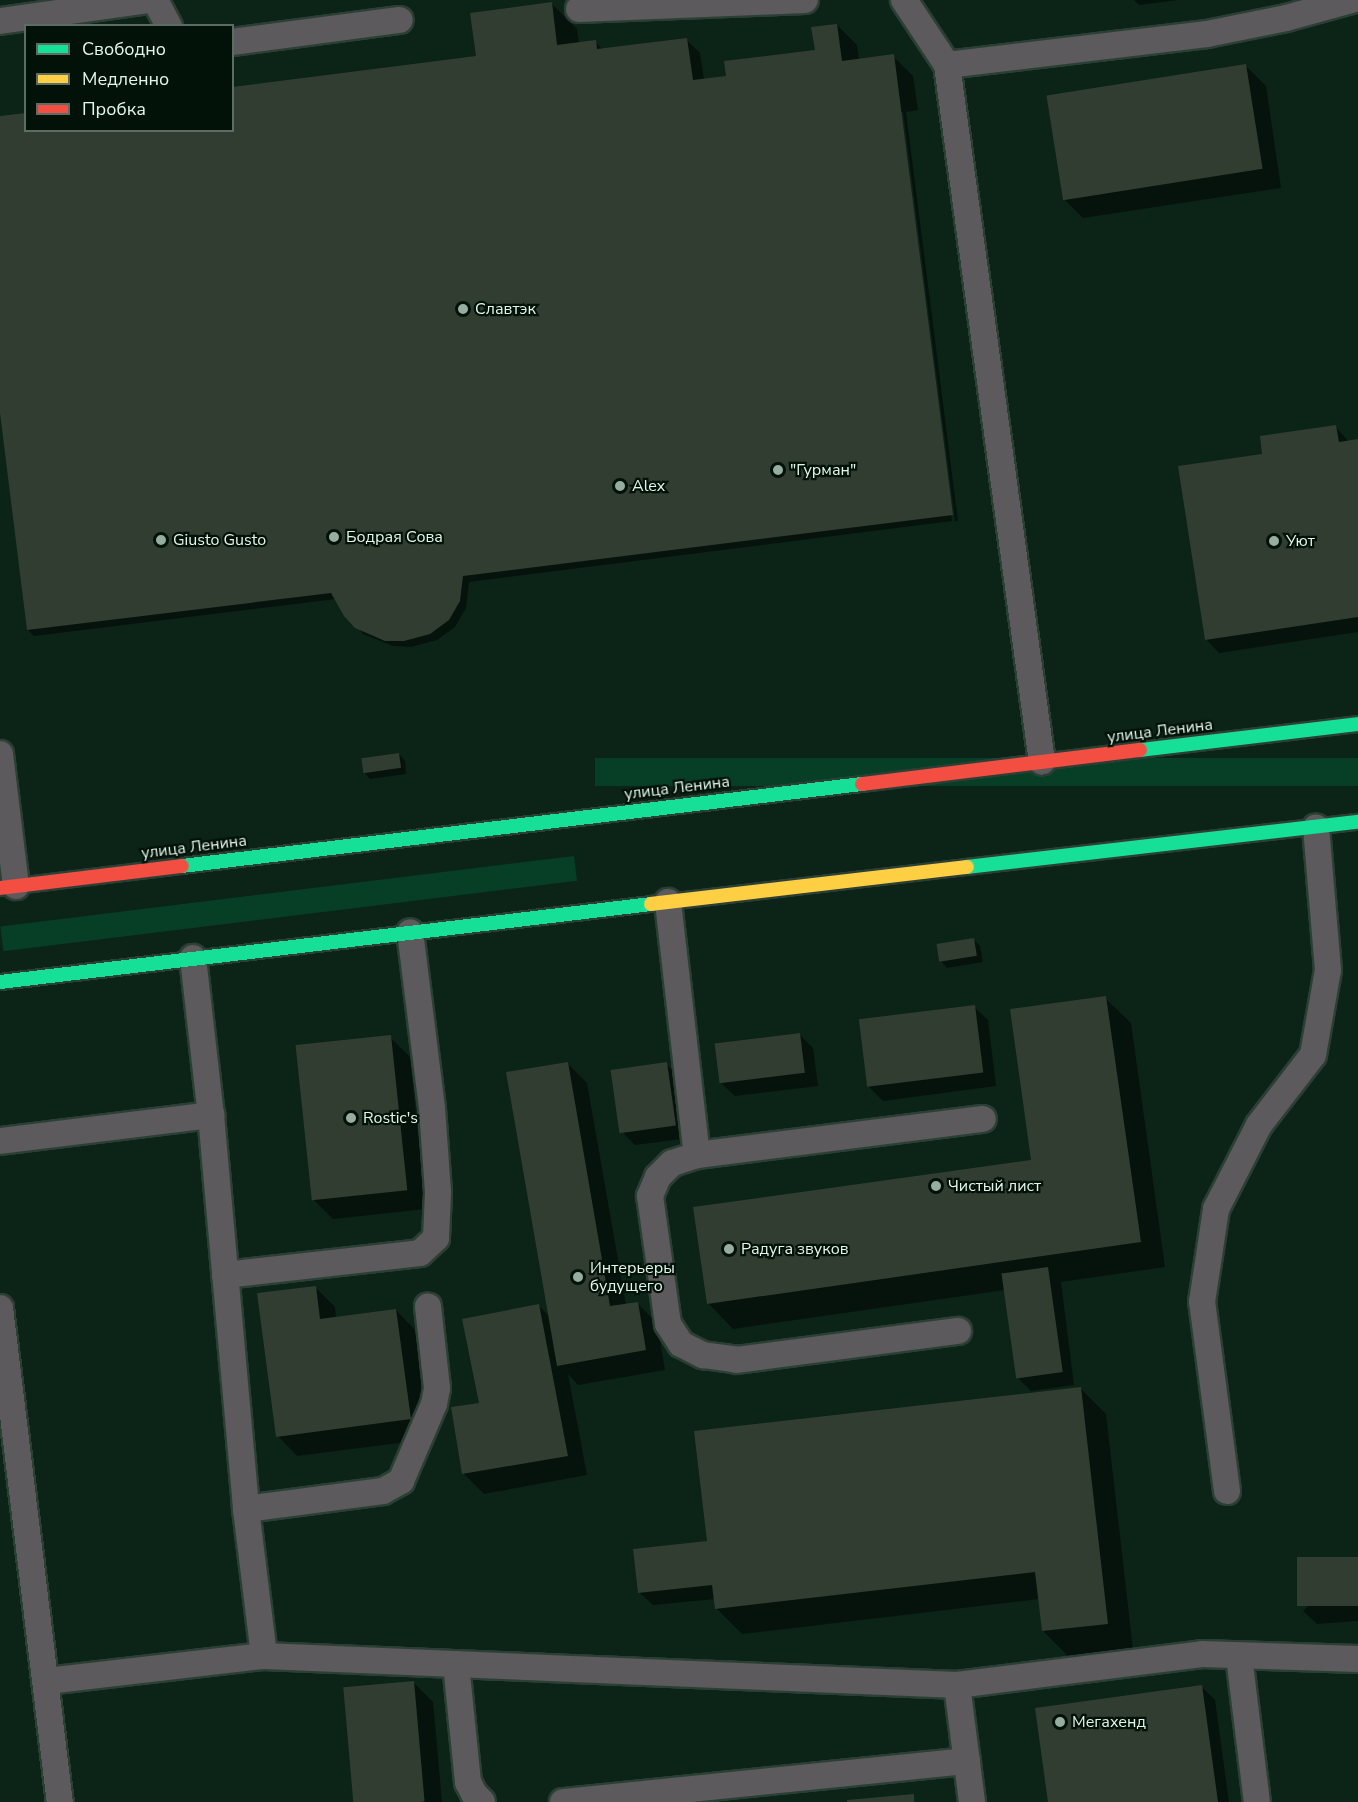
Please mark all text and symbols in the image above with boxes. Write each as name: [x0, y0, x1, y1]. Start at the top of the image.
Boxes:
legend: [24, 24, 234, 132]
text: Свободно: [82, 37, 166, 61]
text: Медленно: [82, 67, 169, 91]
text: Пробка: [82, 97, 146, 121]
place label: Славтэк: [475, 299, 536, 319]
marker: Славтэк: [456, 302, 470, 316]
place label: "Гурман": [790, 460, 856, 480]
marker: "Гурман": [771, 463, 785, 477]
place label: Alex: [632, 476, 665, 496]
marker: Alex: [613, 479, 627, 493]
place label: Бодрая Сова: [346, 527, 443, 547]
place label: Giusto Gusto: [173, 530, 266, 550]
marker: Бодрая Сова: [327, 530, 341, 544]
place label: Уют: [1286, 531, 1315, 551]
marker: Giusto Gusto: [154, 533, 168, 547]
marker: Уют: [1267, 534, 1281, 548]
street label: улица Ленина: [1106, 715, 1214, 747]
street label: улица Ленина: [623, 772, 731, 804]
street label: улица Ленина: [140, 831, 248, 863]
place label: Rostic's: [363, 1108, 418, 1128]
marker: Rostic's: [344, 1111, 358, 1125]
place label: Чистый лист: [948, 1176, 1041, 1196]
marker: Чистый лист: [929, 1179, 943, 1193]
place label: Радуга звуков: [741, 1239, 848, 1259]
marker: Радуга звуков: [722, 1242, 736, 1256]
place label: Интерьеры будущего: [590, 1258, 675, 1296]
marker: Интерьеры будущего: [571, 1270, 585, 1284]
place label: Мегахенд: [1072, 1712, 1146, 1732]
marker: Мегахенд: [1053, 1715, 1067, 1729]

